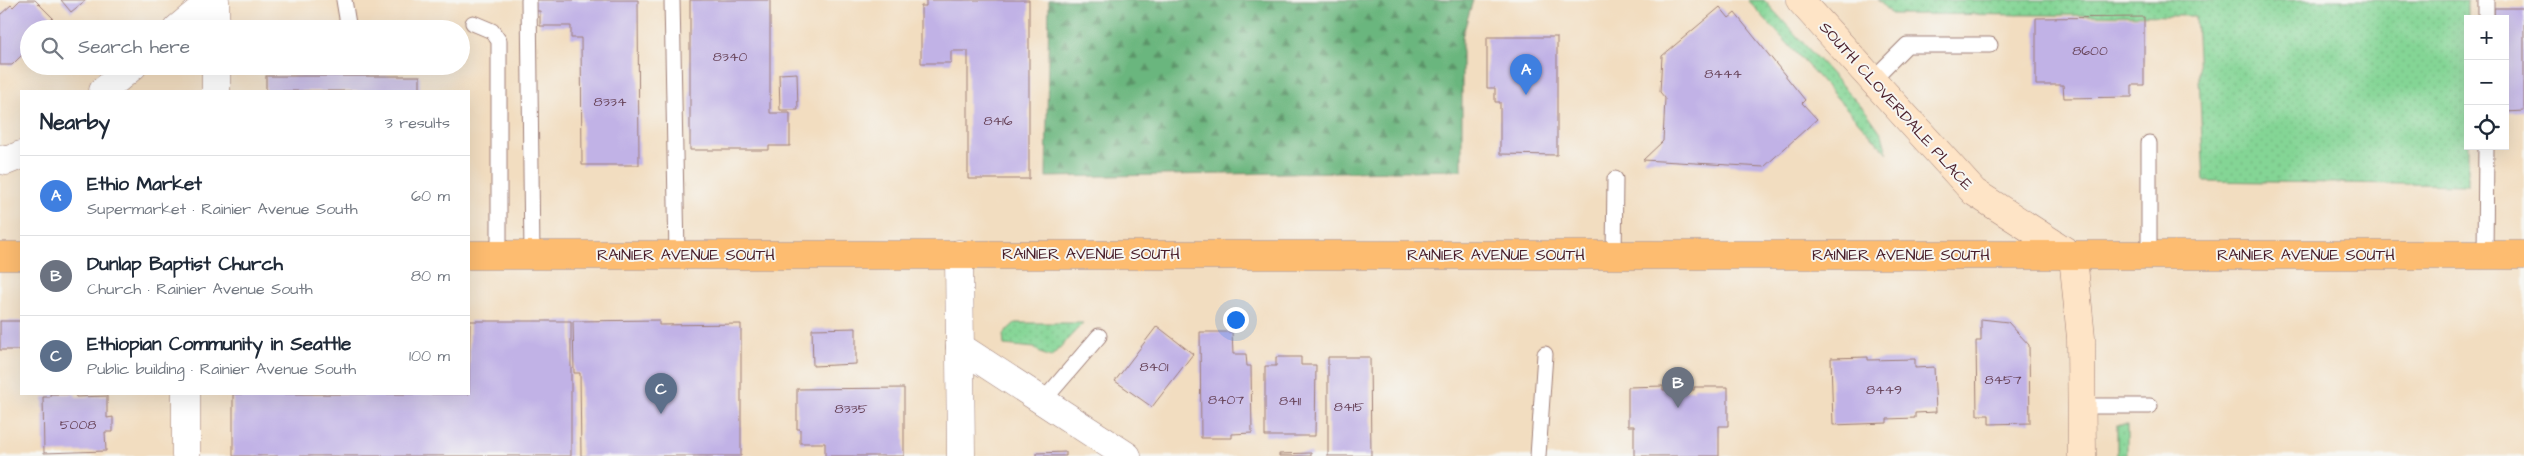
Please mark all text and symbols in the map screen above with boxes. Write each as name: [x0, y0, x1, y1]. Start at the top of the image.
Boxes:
map controls: [2464, 15, 2509, 150]
button: +: [2464, 15, 2509, 60]
street label: SOUTH CLOVERDALE PLACE: [1814, 17, 1978, 195]
search box: [20, 20, 470, 75]
icon: search: [38, 34, 66, 62]
text: Search here: [78, 34, 190, 61]
house number: 8600: [2072, 41, 2108, 61]
house number: 8340: [713, 47, 747, 67]
pin: A: [1510, 54, 1542, 95]
button: −: [2464, 60, 2509, 105]
house number: 8444: [1704, 64, 1742, 84]
house number: 8334: [594, 92, 627, 112]
button: locate: [2464, 105, 2509, 150]
text: Nearby: [40, 108, 110, 137]
house number: 8416: [983, 111, 1013, 131]
text: 3 results: [385, 112, 450, 134]
text: Ethio Market: [87, 171, 202, 198]
text: A: [51, 185, 61, 207]
text: 60 m: [411, 185, 450, 207]
text: Supermarket · Rainier Avenue South: [87, 198, 358, 220]
street label: RAINIER AVENUE SOUTH: [1002, 243, 1180, 265]
street label: RAINIER AVENUE SOUTH: [597, 244, 775, 266]
street label: RAINIER AVENUE SOUTH: [1407, 244, 1585, 266]
street label: RAINIER AVENUE SOUTH: [1812, 244, 1990, 266]
street label: RAINIER AVENUE SOUTH: [2217, 244, 2395, 266]
text: Dunlap Baptist Church: [87, 251, 283, 278]
text: B: [50, 265, 62, 287]
text: 80 m: [411, 265, 450, 287]
text: Church · Rainier Avenue South: [87, 278, 313, 300]
your location: [1223, 307, 1249, 333]
text: Ethiopian Community in Seattle: [87, 331, 351, 358]
text: C: [50, 345, 62, 367]
text: 100 m: [409, 345, 450, 367]
house number: 8401: [1139, 357, 1169, 377]
text: Public building · Rainier Avenue South: [87, 358, 356, 380]
pin: B: [1662, 367, 1694, 408]
house number: 8457: [1984, 370, 2022, 390]
pin: C: [645, 373, 677, 414]
house number: 8449: [1866, 380, 1902, 400]
house number: 8407: [1208, 390, 1244, 410]
house number: 8411: [1279, 391, 1301, 411]
house number: 8415: [1334, 397, 1364, 417]
house number: 8335: [834, 399, 868, 419]
house number: 5008: [60, 415, 96, 435]

